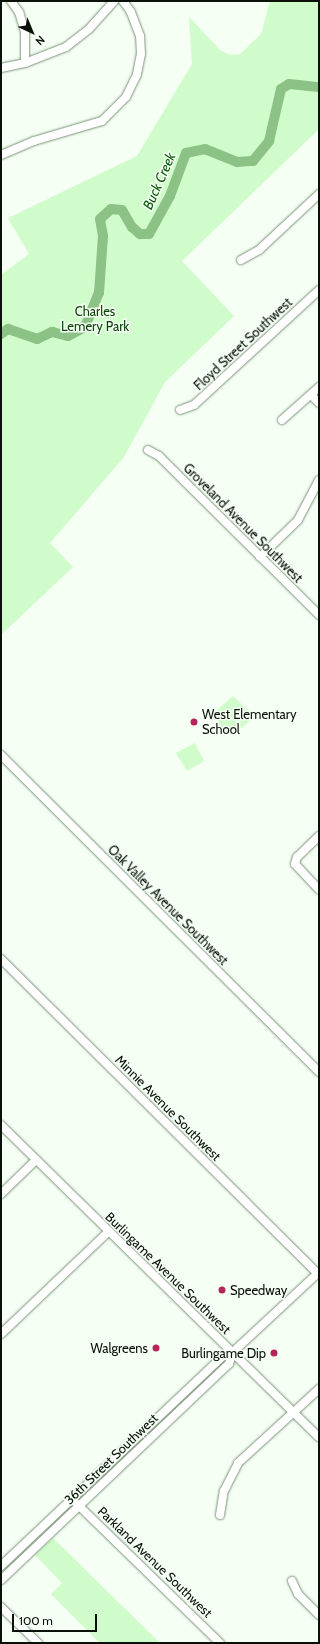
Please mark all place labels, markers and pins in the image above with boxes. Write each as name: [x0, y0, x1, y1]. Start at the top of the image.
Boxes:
place label: West Elementary School: [202, 707, 297, 738]
marker: West Elementary School: [189, 717, 199, 727]
place label: Speedway: [230, 1282, 287, 1298]
marker: Speedway: [217, 1285, 227, 1295]
place label: Walgreens: [91, 1340, 148, 1356]
marker: Walgreens: [151, 1343, 161, 1353]
place label: Burlingame Dip: [181, 1345, 266, 1361]
marker: Burlingame Dip: [269, 1348, 279, 1358]

